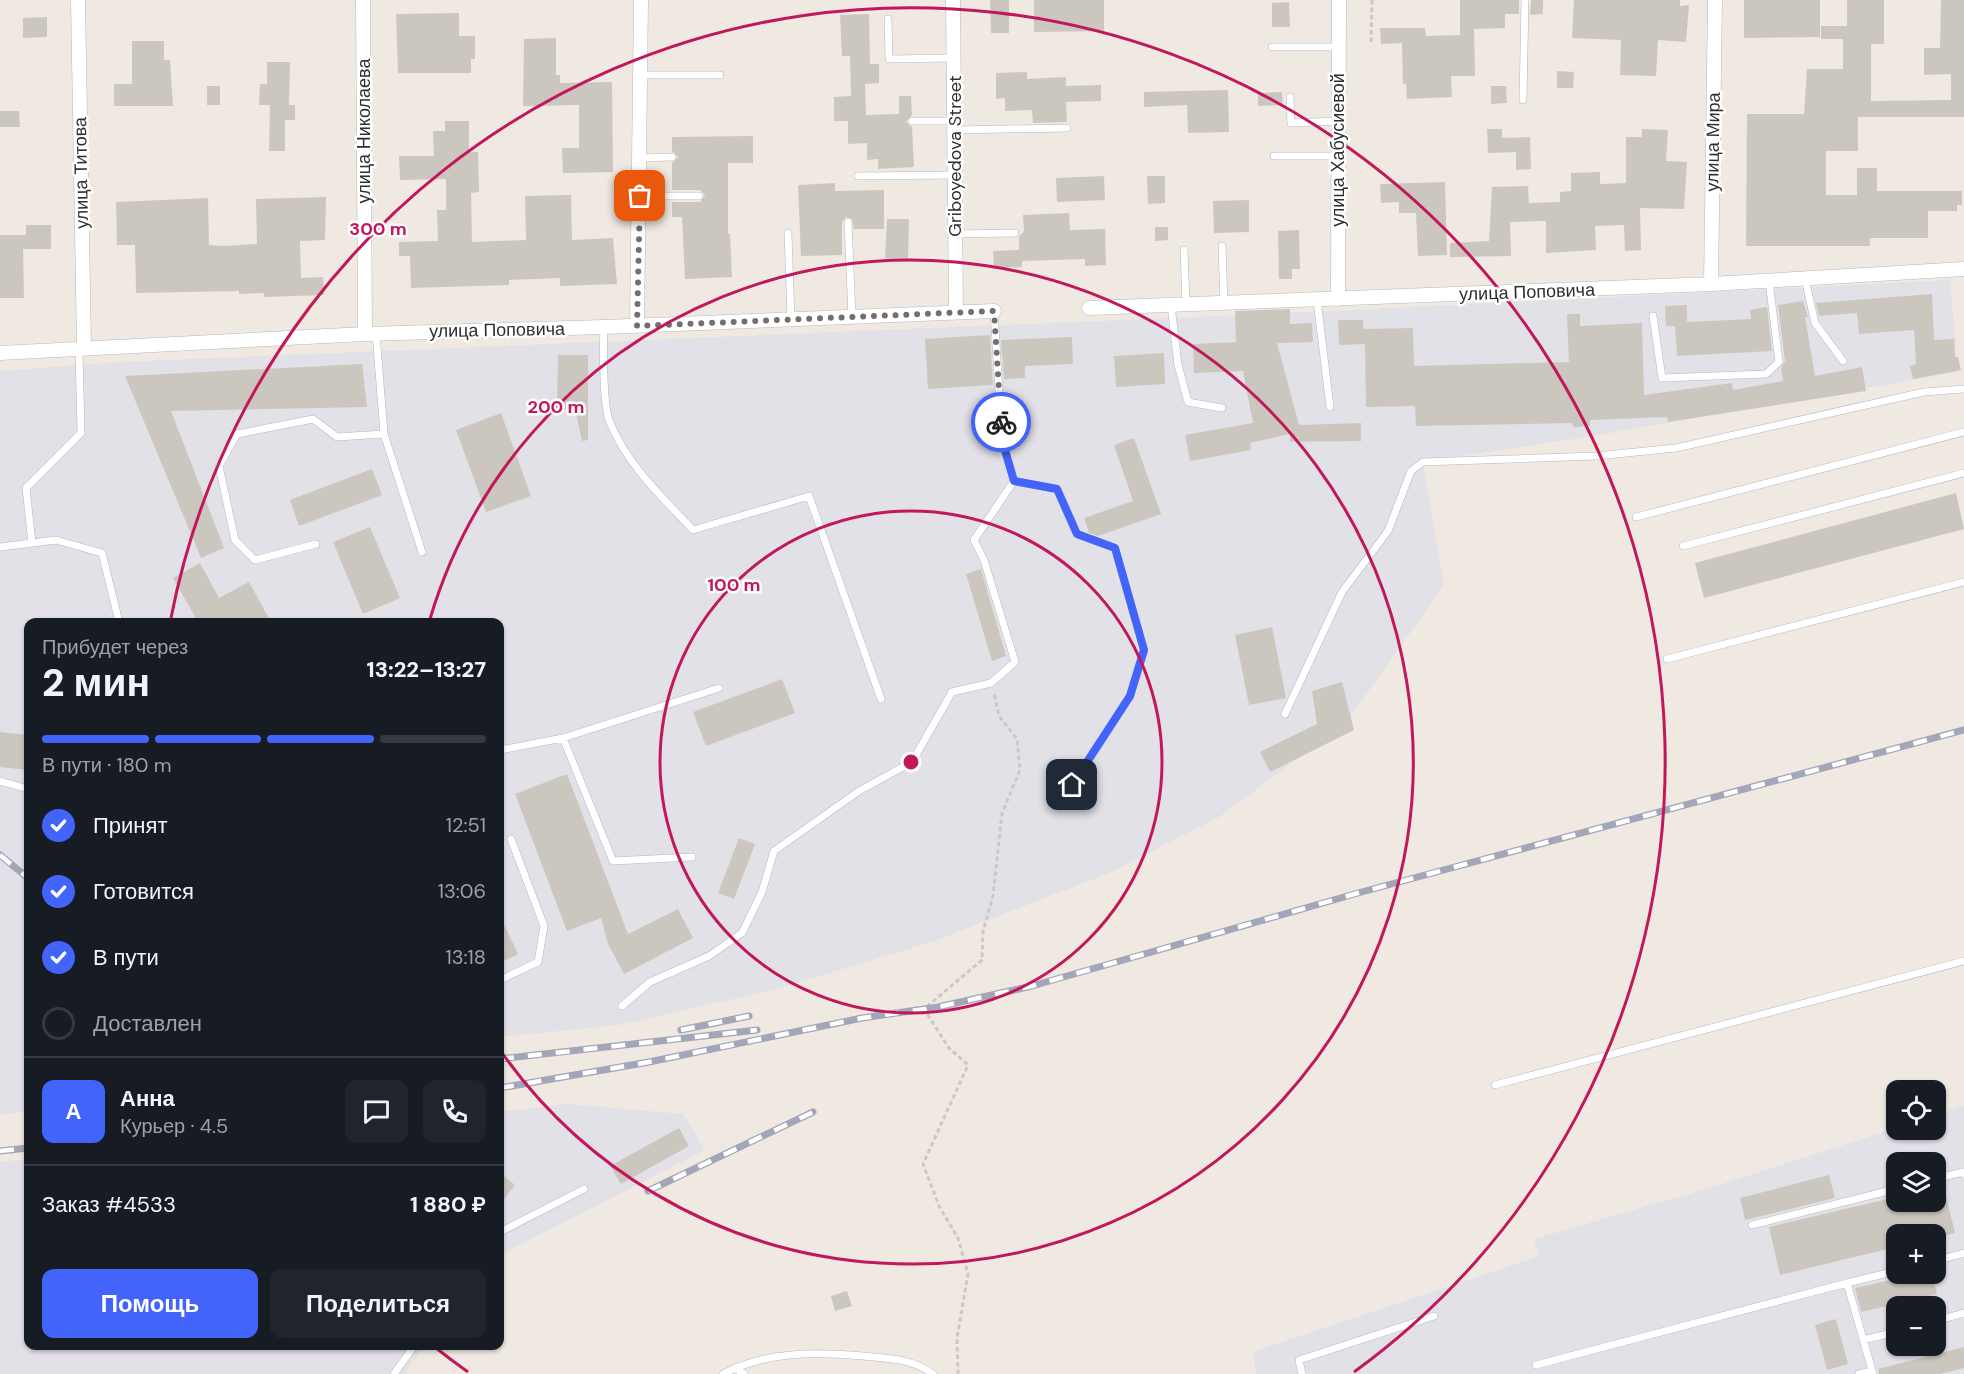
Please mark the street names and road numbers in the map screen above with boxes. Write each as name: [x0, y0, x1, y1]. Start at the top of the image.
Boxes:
street label: улица Николаева: [352, 58, 376, 203]
street label: улица Хабусиевой: [1326, 73, 1350, 227]
street label: Griboyedova Street: [943, 75, 967, 237]
street label: улица Мира: [1700, 91, 1726, 192]
street label: улица Титова: [68, 116, 94, 229]
street label: улица Поповича: [1459, 278, 1596, 306]
street label: улица Поповича: [429, 317, 566, 343]

